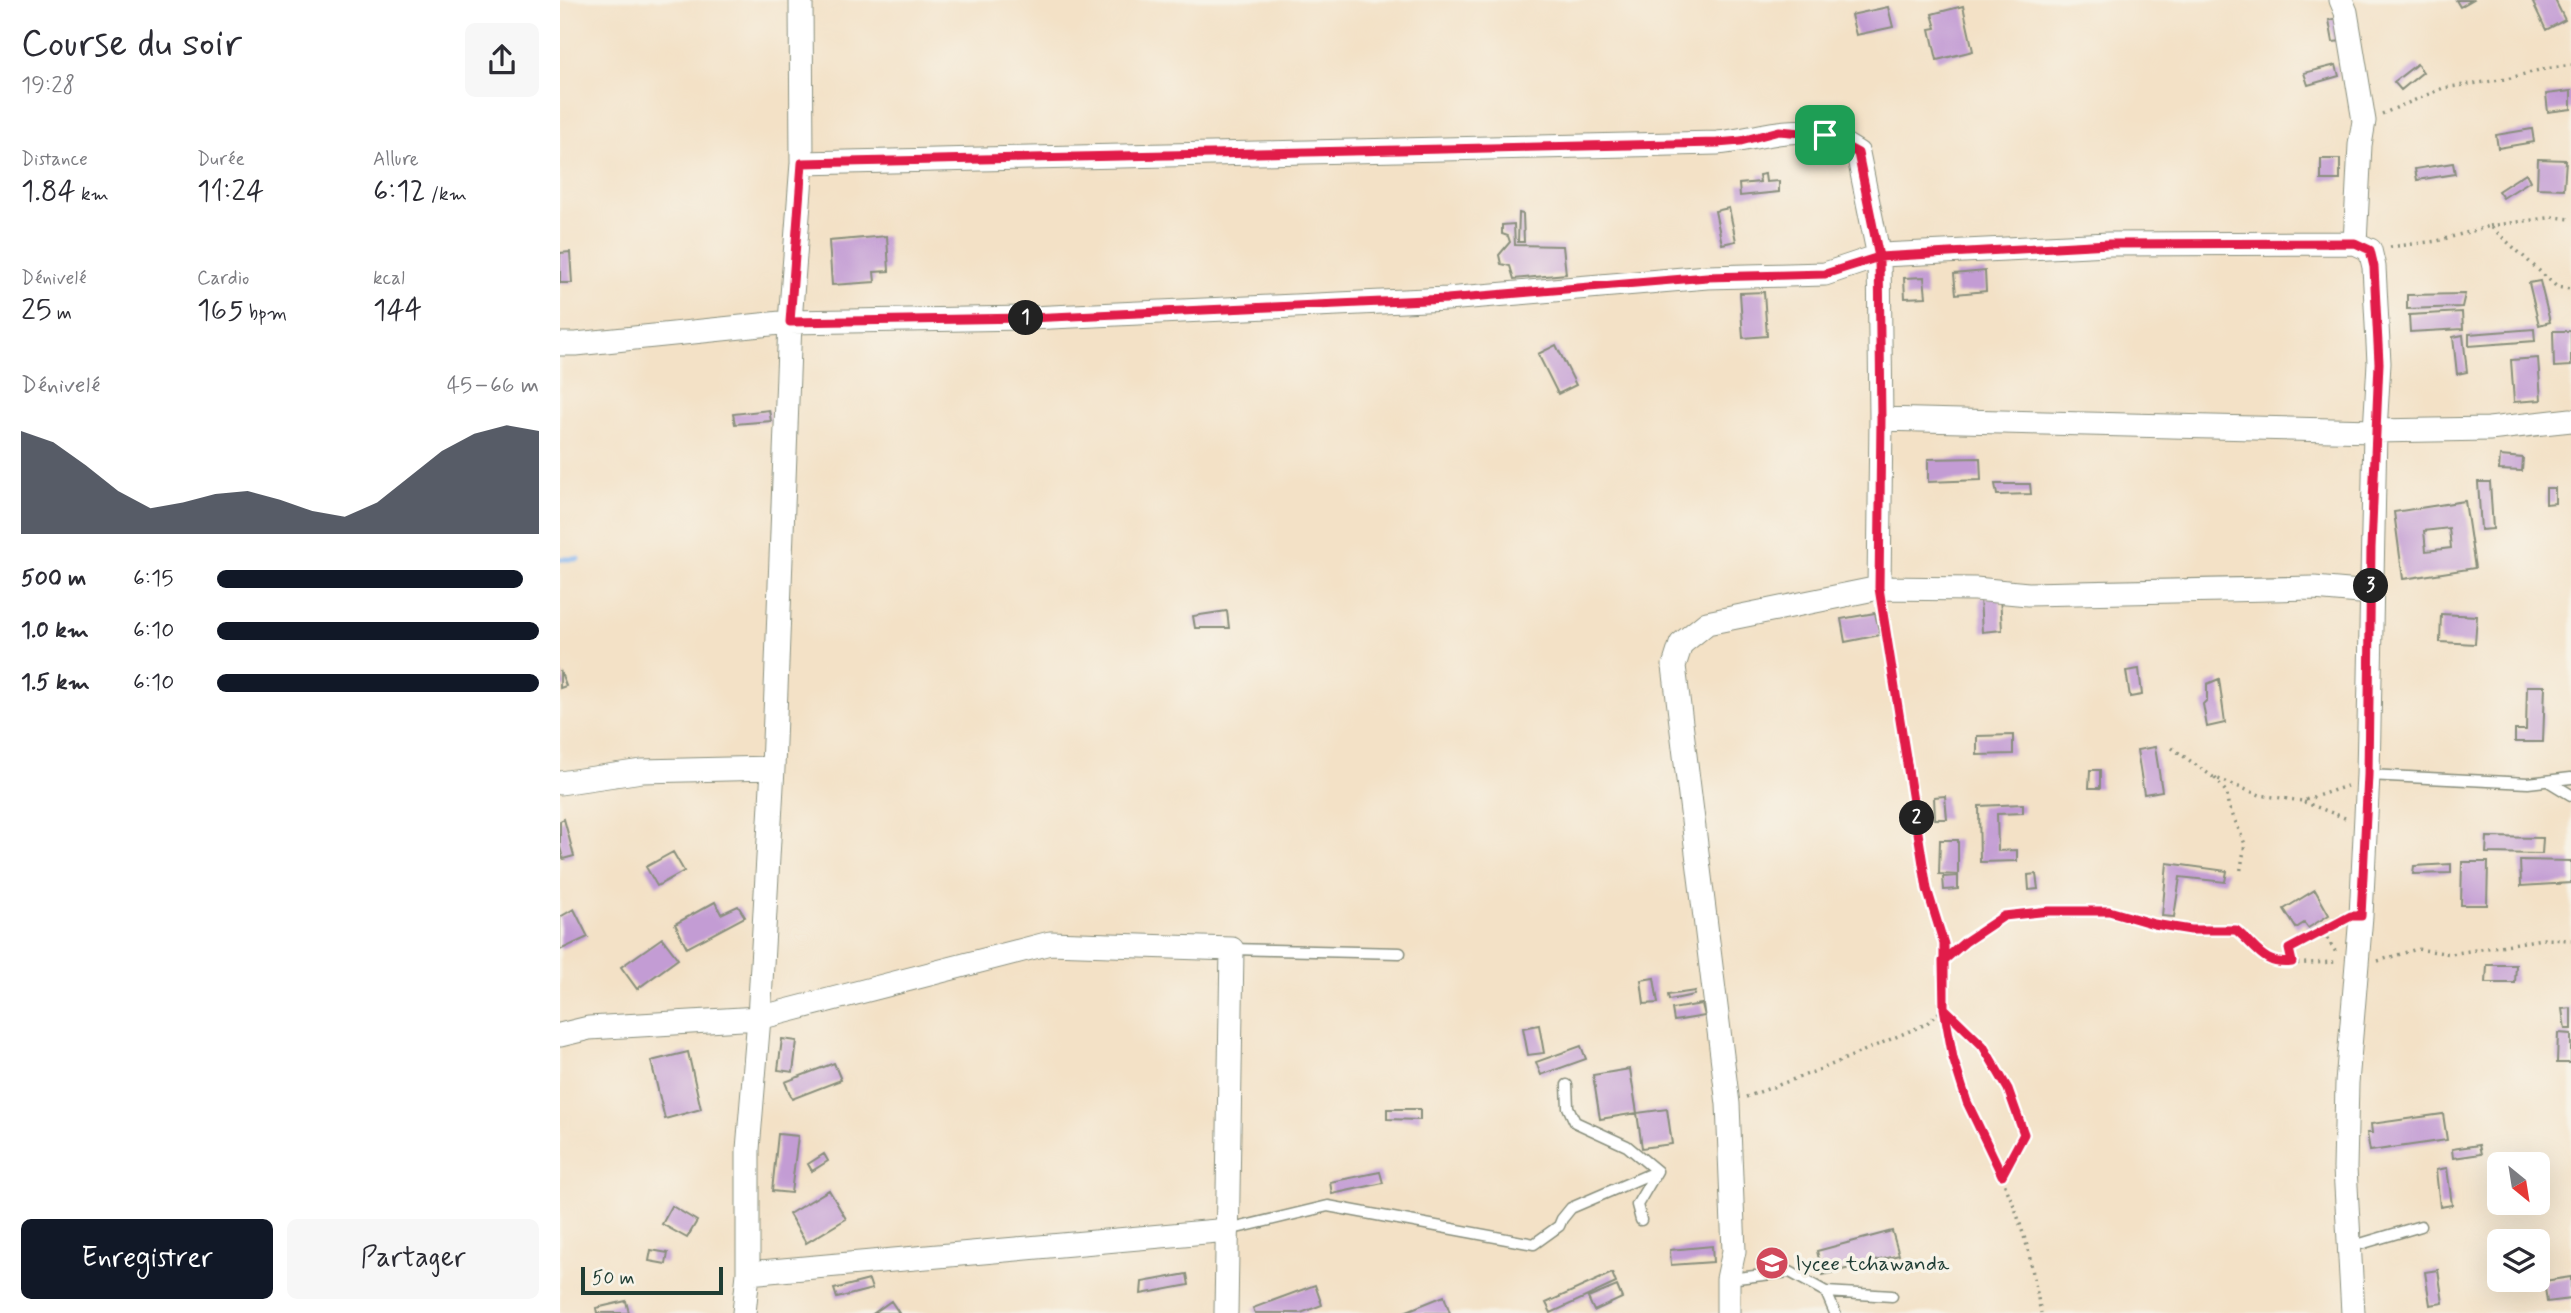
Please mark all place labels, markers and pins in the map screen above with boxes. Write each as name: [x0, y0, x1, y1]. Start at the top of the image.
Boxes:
pin: [1795, 105, 1855, 165]
pin: 1: [1008, 300, 1044, 336]
pin: 3: [2354, 568, 2388, 604]
pin: 2: [1900, 800, 1934, 836]
school or university icon: lycee tchawanda: [1753, 1244, 1791, 1282]
place label: lycee tchawanda: [1796, 1250, 1950, 1278]

